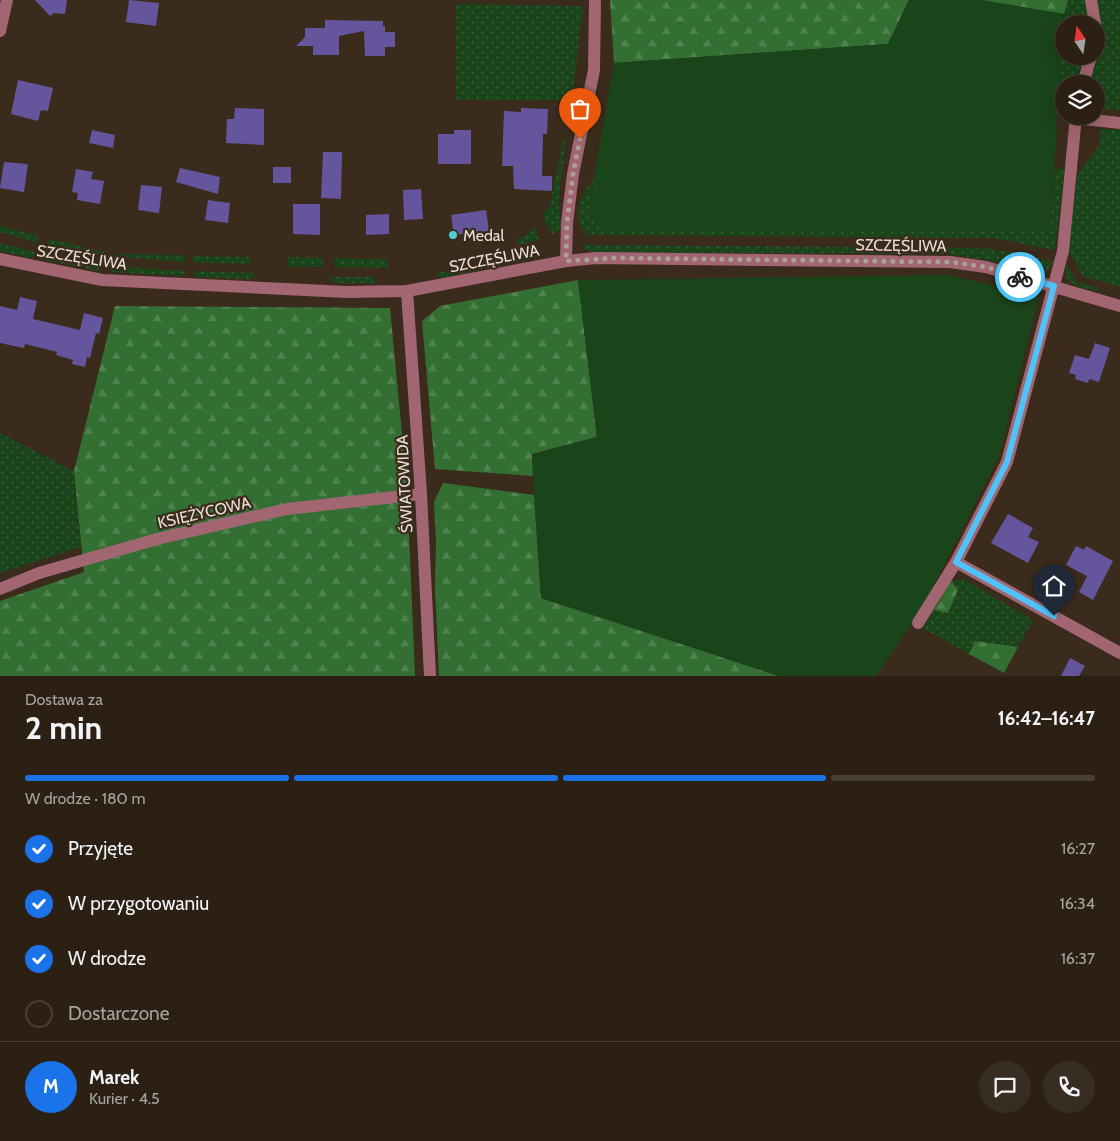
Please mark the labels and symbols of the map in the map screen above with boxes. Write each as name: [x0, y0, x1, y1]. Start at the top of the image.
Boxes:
north arrow: [1055, 15, 1105, 65]
pin: [559, 88, 601, 139]
place label: Medal: [463, 226, 505, 245]
marker: Medal: [447, 229, 459, 241]
street label: SZCZĘŚLIWA: [855, 235, 947, 256]
street label: SZCZĘŚLIWA: [448, 240, 541, 277]
street label: SZCZĘŚLIWA: [35, 241, 129, 274]
courier: [995, 252, 1045, 302]
street label: ŚWIATOWIDA: [392, 434, 417, 534]
street label: KSIĘŻYCOWA: [156, 493, 253, 532]
pin: [1033, 565, 1075, 616]

